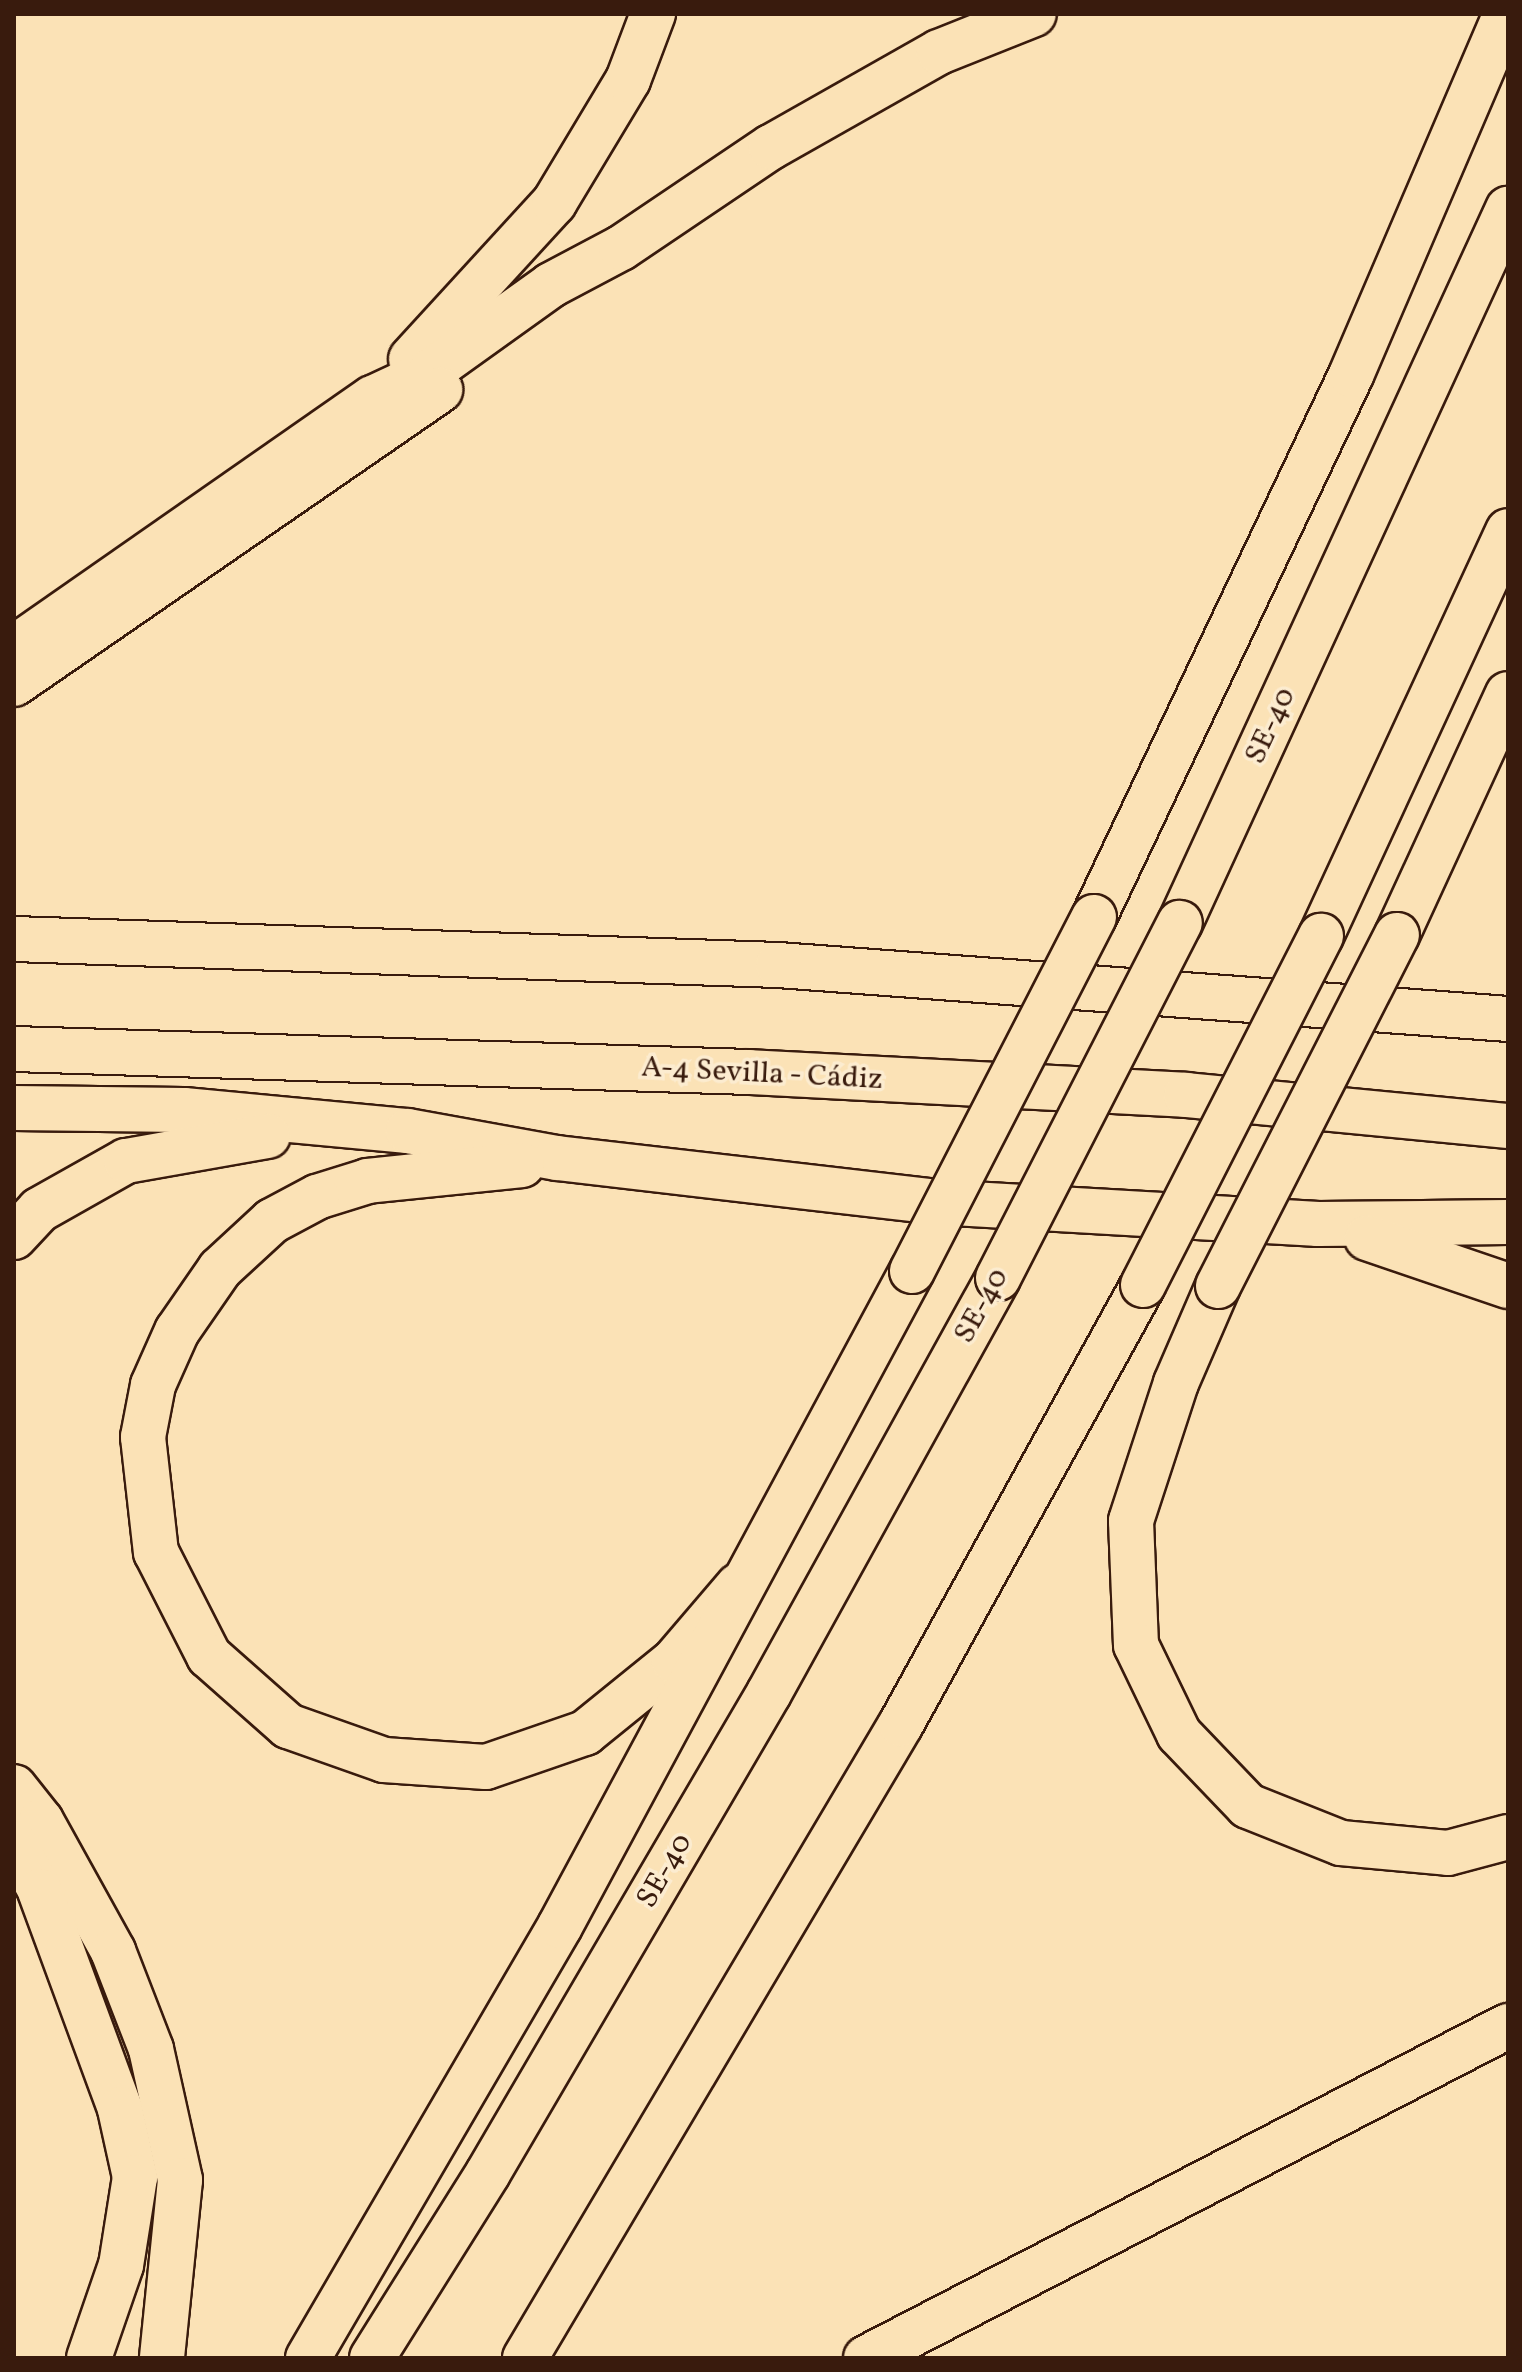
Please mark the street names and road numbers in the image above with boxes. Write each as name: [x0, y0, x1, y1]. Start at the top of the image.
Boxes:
street label: SE-40: [1238, 682, 1304, 770]
street label: A-4 Sevilla - Cádiz: [640, 1050, 884, 1098]
street label: SE-40: [947, 1262, 1017, 1350]
street label: SE-40: [629, 1827, 701, 1915]

